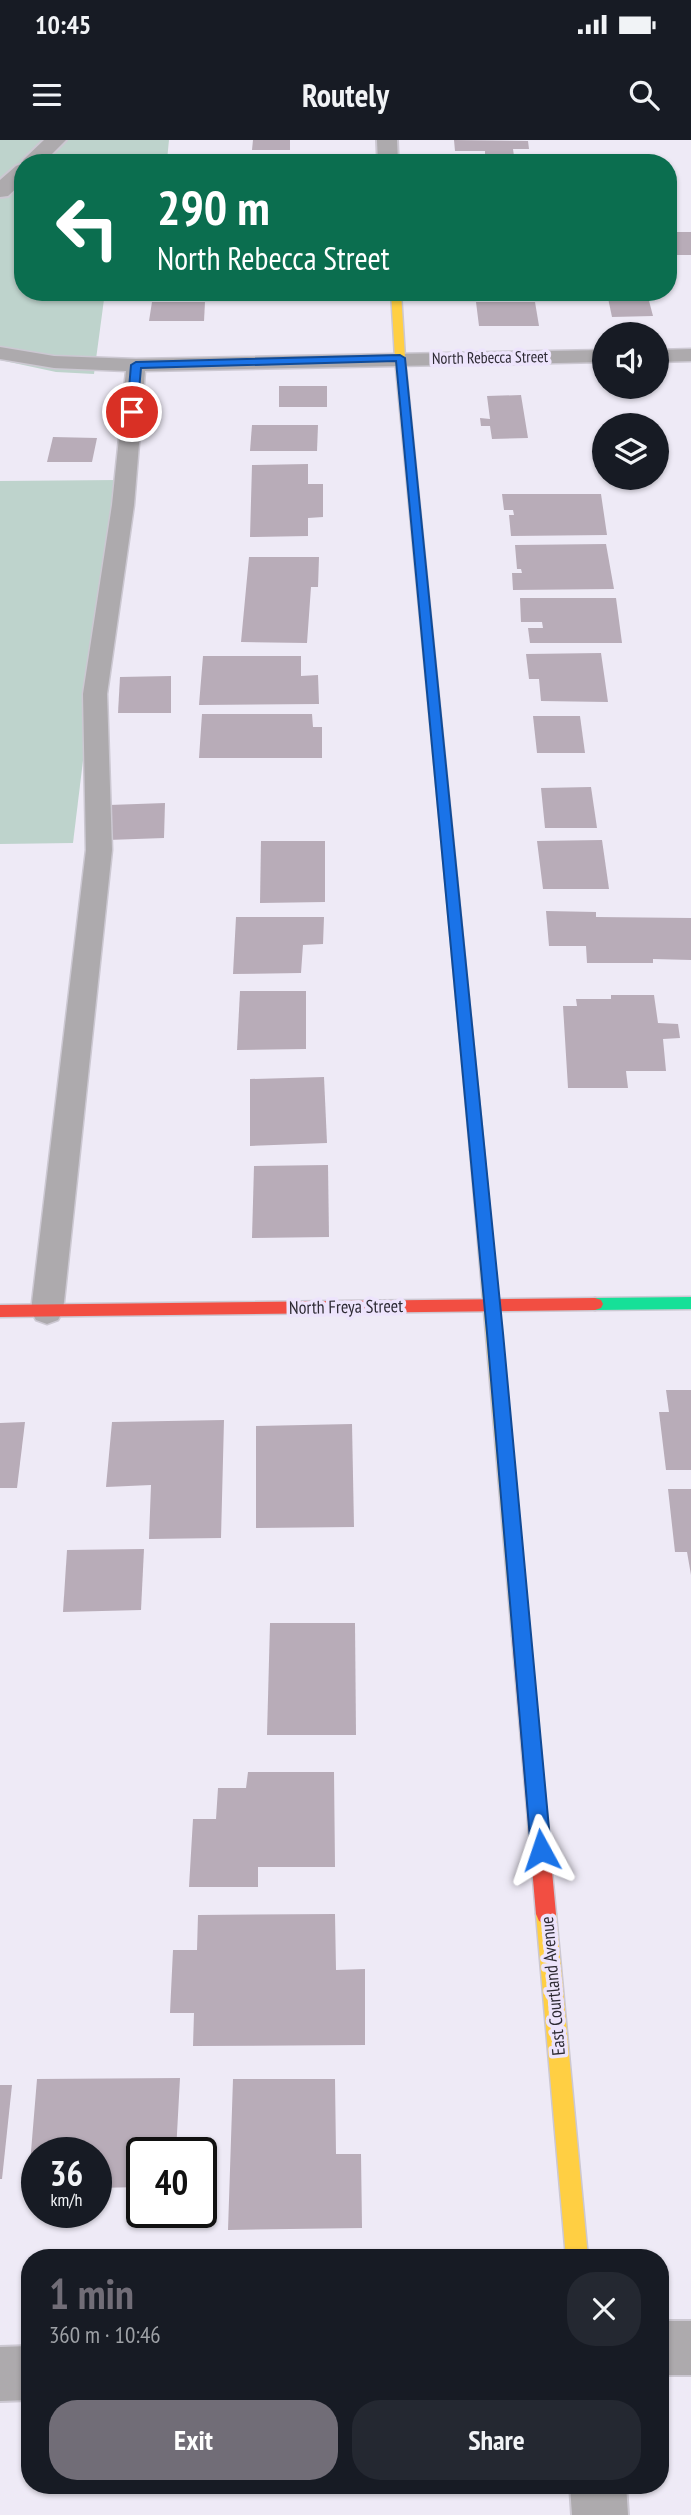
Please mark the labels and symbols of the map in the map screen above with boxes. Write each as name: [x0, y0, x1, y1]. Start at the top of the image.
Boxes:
street label: North Rebecca Street: [432, 346, 549, 368]
pin: [102, 382, 162, 442]
street label: North Freya Street: [289, 1294, 403, 1319]
position arrow: [504, 1813, 578, 1887]
street label: East Courtland Avenue: [535, 1916, 570, 2056]
speed limit sign: 40: [126, 2137, 217, 2228]

